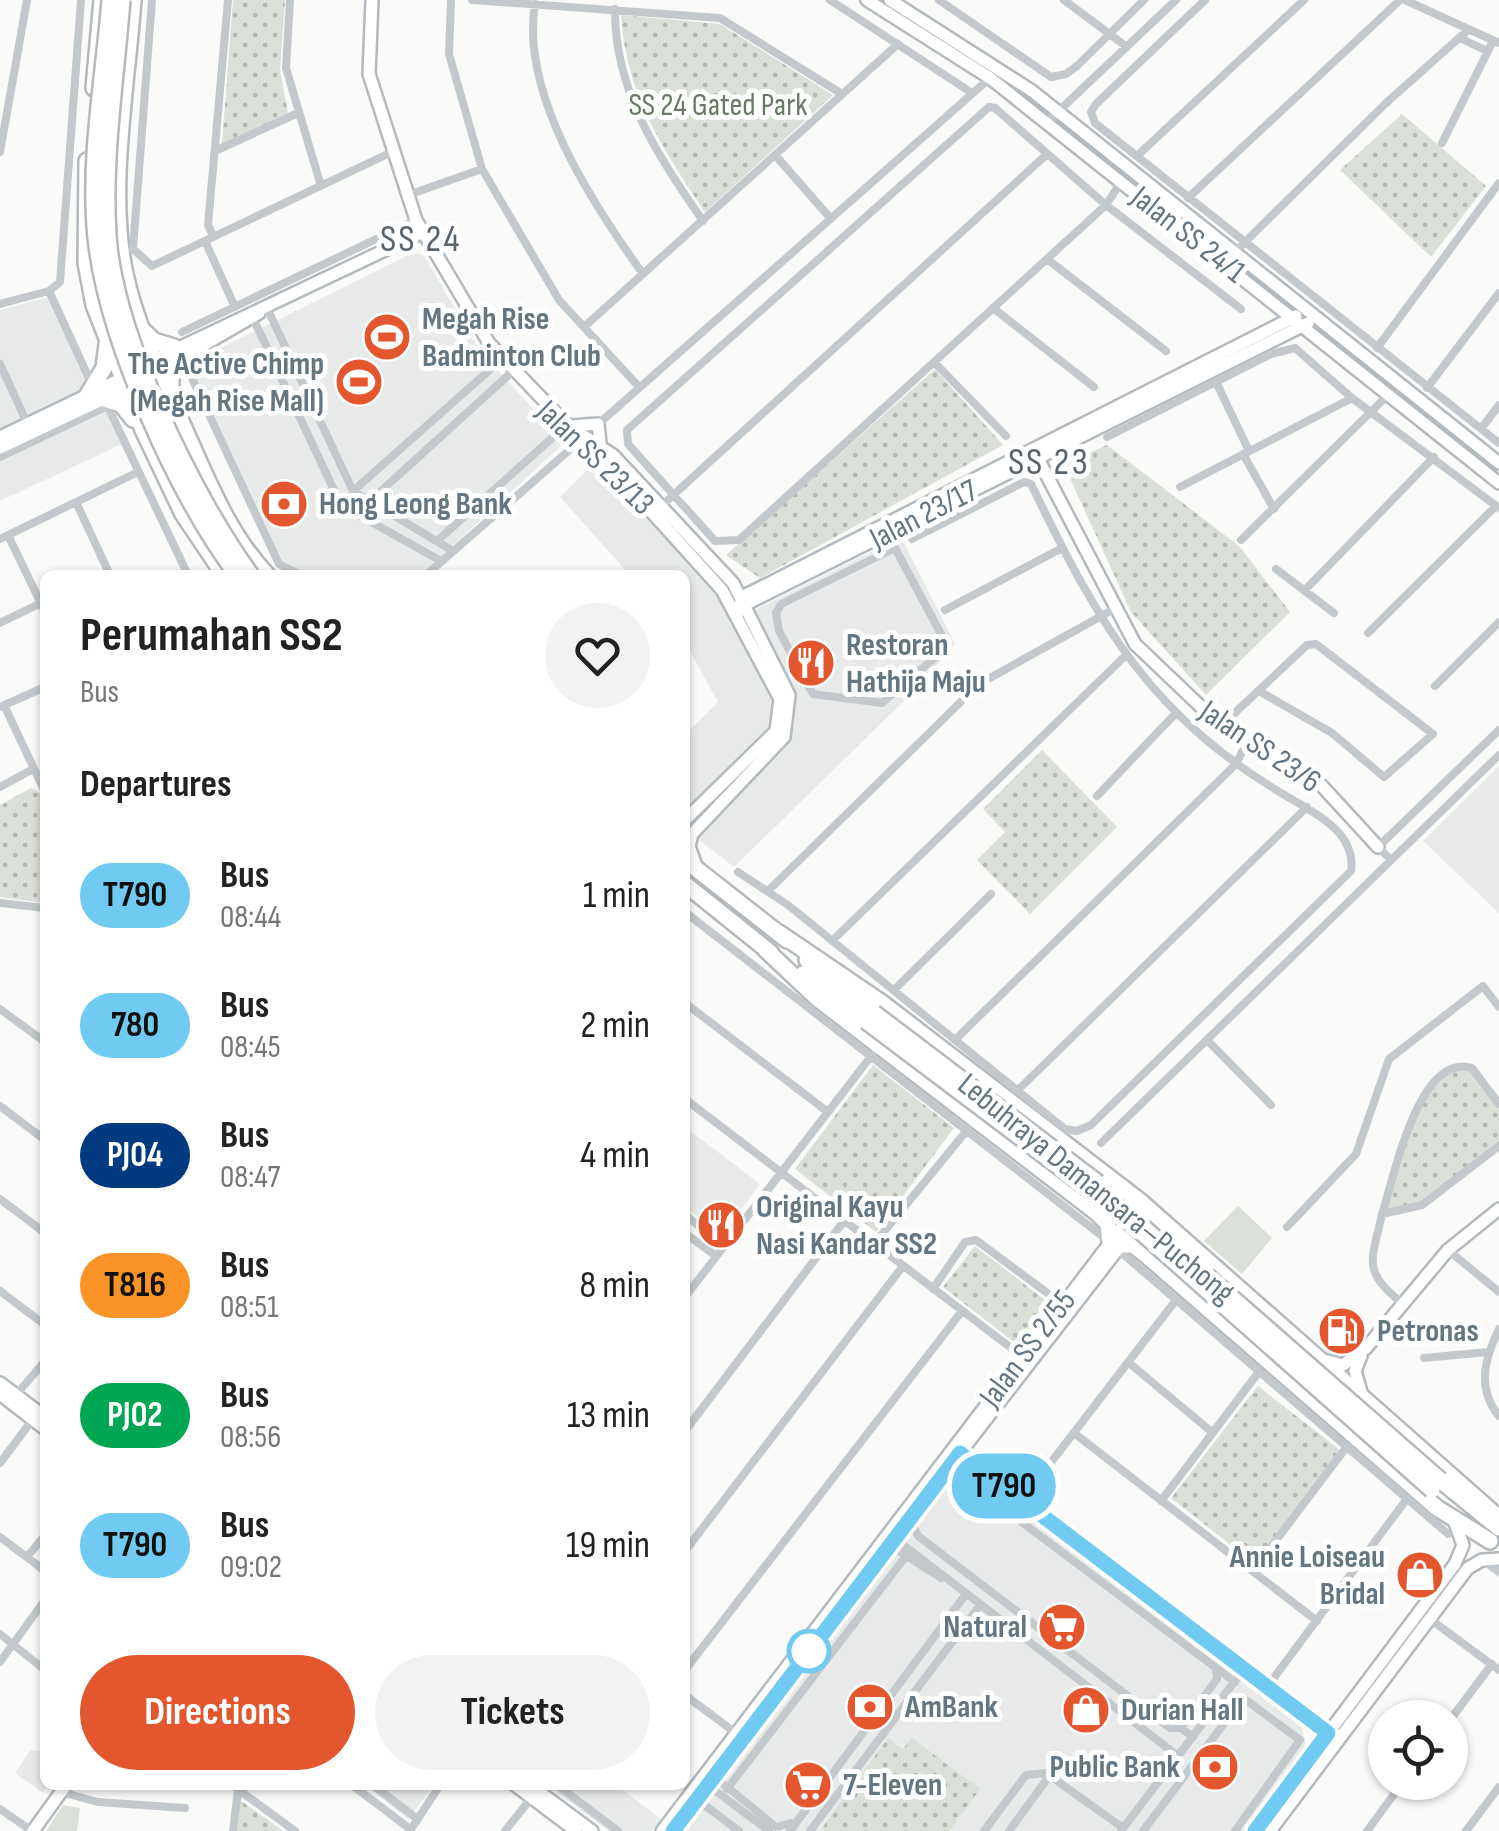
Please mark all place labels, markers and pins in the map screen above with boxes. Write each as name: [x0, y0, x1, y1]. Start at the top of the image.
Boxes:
place label: Megah Rise Badminton Club: [422, 300, 601, 376]
sports icon: Megah Rise Badminton Club: [361, 311, 413, 363]
place label: The Active Chimp (Megah Rise Mall): [127, 345, 324, 421]
sports icon: The Active Chimp (Megah Rise Mall): [333, 356, 385, 408]
bank icon: Hong Leong Bank: [258, 478, 310, 530]
place label: Hong Leong Bank: [319, 485, 512, 524]
place label: Restoran Hathija Maju: [846, 626, 986, 702]
restaurant icon: Restoran Hathija Maju: [785, 637, 837, 689]
place label: Original Kayu Nasi Kandar SS2: [756, 1188, 937, 1264]
restaurant icon: Original Kayu Nasi Kandar SS2: [695, 1199, 747, 1251]
fuel station icon: Petronas: [1316, 1305, 1368, 1357]
place label: Petronas: [1377, 1312, 1479, 1351]
place label: Annie Loiseau Bridal: [1229, 1538, 1385, 1614]
shop icon: Annie Loiseau Bridal: [1394, 1549, 1446, 1601]
supermarket icon: Natural: [1036, 1601, 1088, 1653]
place label: Natural: [943, 1608, 1027, 1647]
unlabelled marker: [788, 1630, 830, 1672]
bank icon: AmBank: [844, 1681, 896, 1733]
shop icon: Durian Hall: [1060, 1684, 1112, 1736]
place label: AmBank: [904, 1688, 999, 1727]
place label: Durian Hall: [1121, 1691, 1243, 1730]
bank icon: Public Bank: [1189, 1741, 1241, 1793]
place label: Public Bank: [1050, 1748, 1180, 1787]
supermarket icon: 7-Eleven: [782, 1759, 834, 1811]
place label: 7-Eleven: [843, 1766, 942, 1805]

